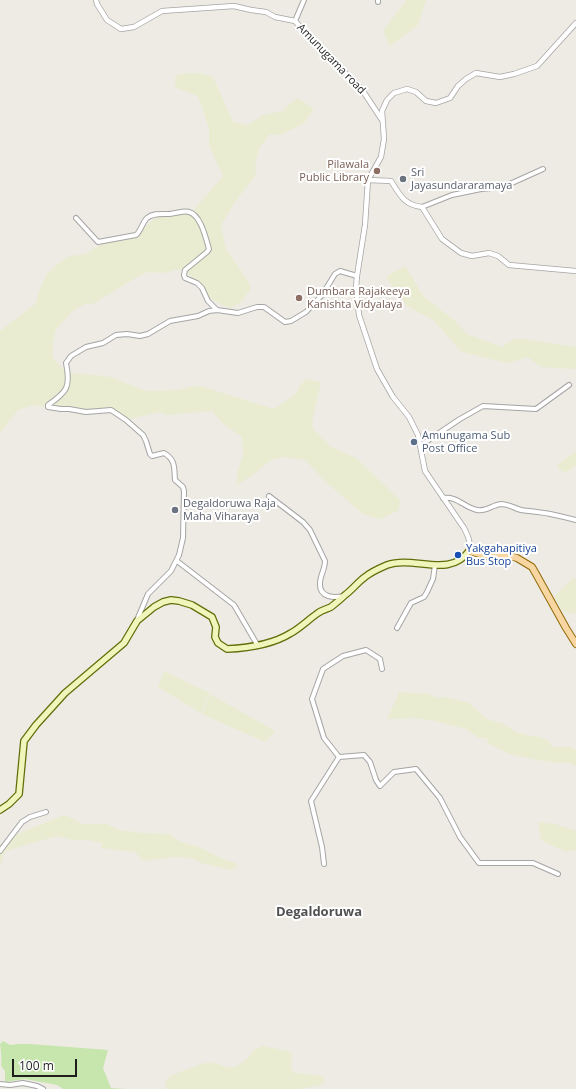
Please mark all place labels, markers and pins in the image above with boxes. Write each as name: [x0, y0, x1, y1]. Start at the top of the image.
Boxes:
place label: Pilawala Public Library: [299, 158, 369, 184]
marker: Pilawala Public Library: [372, 166, 382, 176]
place label: Sri Jayasundararamaya: [411, 166, 512, 192]
marker: Sri Jayasundararamaya: [398, 174, 408, 184]
place label: Dumbara Rajakeeya Kanishta Vidyalaya: [307, 285, 410, 311]
marker: Dumbara Rajakeeya Kanishta Vidyalaya: [294, 293, 304, 303]
place label: Amunugama Sub Post Office: [422, 429, 510, 455]
marker: Amunugama Sub Post Office: [409, 437, 419, 447]
place label: Degaldoruwa Raja Maha Viharaya: [183, 497, 276, 523]
marker: Degaldoruwa Raja Maha Viharaya: [170, 505, 180, 515]
place label: Yakgahapitiya Bus Stop: [466, 542, 537, 568]
marker: Yakgahapitiya Bus Stop: [453, 550, 463, 560]

